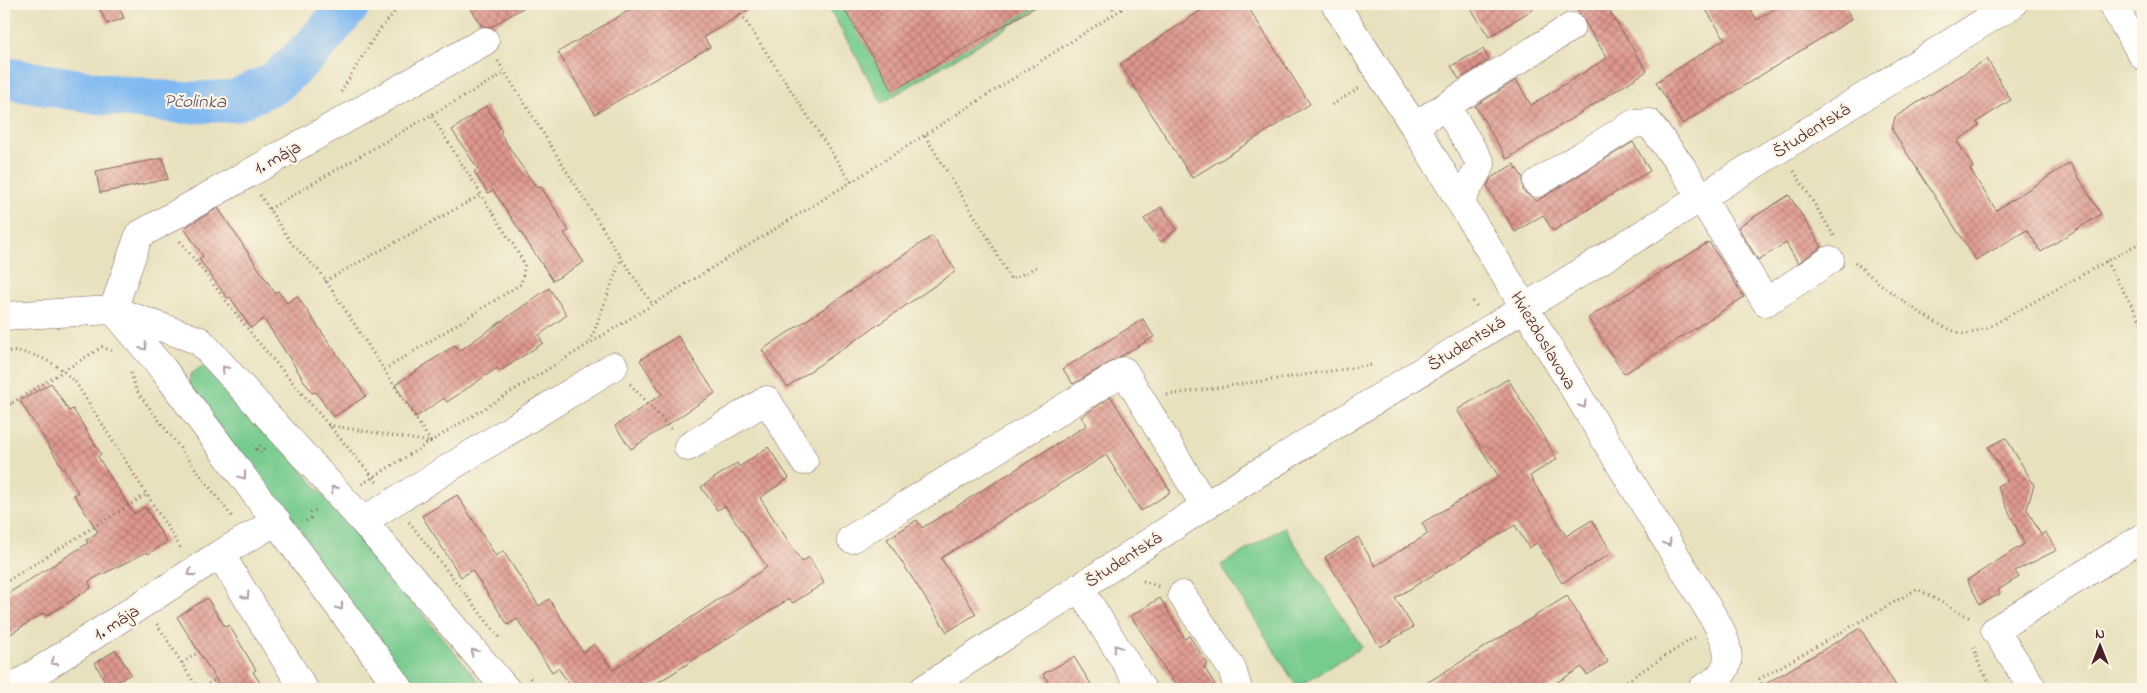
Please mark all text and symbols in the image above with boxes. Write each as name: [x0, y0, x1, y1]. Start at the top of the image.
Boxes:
water label: Pčolinka: [164, 88, 227, 117]
street label: Študentská: [1768, 98, 1856, 166]
street label: 1. mája: [250, 135, 306, 182]
street label: Hviezdoslavova: [1503, 287, 1582, 395]
street label: Študentská: [1423, 311, 1511, 379]
one-way arrow: [139, 341, 147, 350]
one-way arrow: [222, 365, 231, 374]
one-way arrow: [1577, 399, 1586, 408]
one-way arrow: [238, 470, 246, 479]
one-way arrow: [331, 486, 340, 495]
street label: Študentská: [1080, 526, 1168, 595]
one-way arrow: [1661, 538, 1671, 547]
one-way arrow: [187, 567, 196, 577]
one-way arrow: [239, 590, 249, 599]
street label: 1. mája: [89, 599, 145, 648]
one-way arrow: [334, 601, 343, 611]
north arrow: [2074, 620, 2124, 670]
text: N: [2095, 624, 2105, 645]
one-way arrow: [1113, 644, 1123, 653]
one-way arrow: [472, 649, 480, 658]
one-way arrow: [50, 655, 59, 665]

